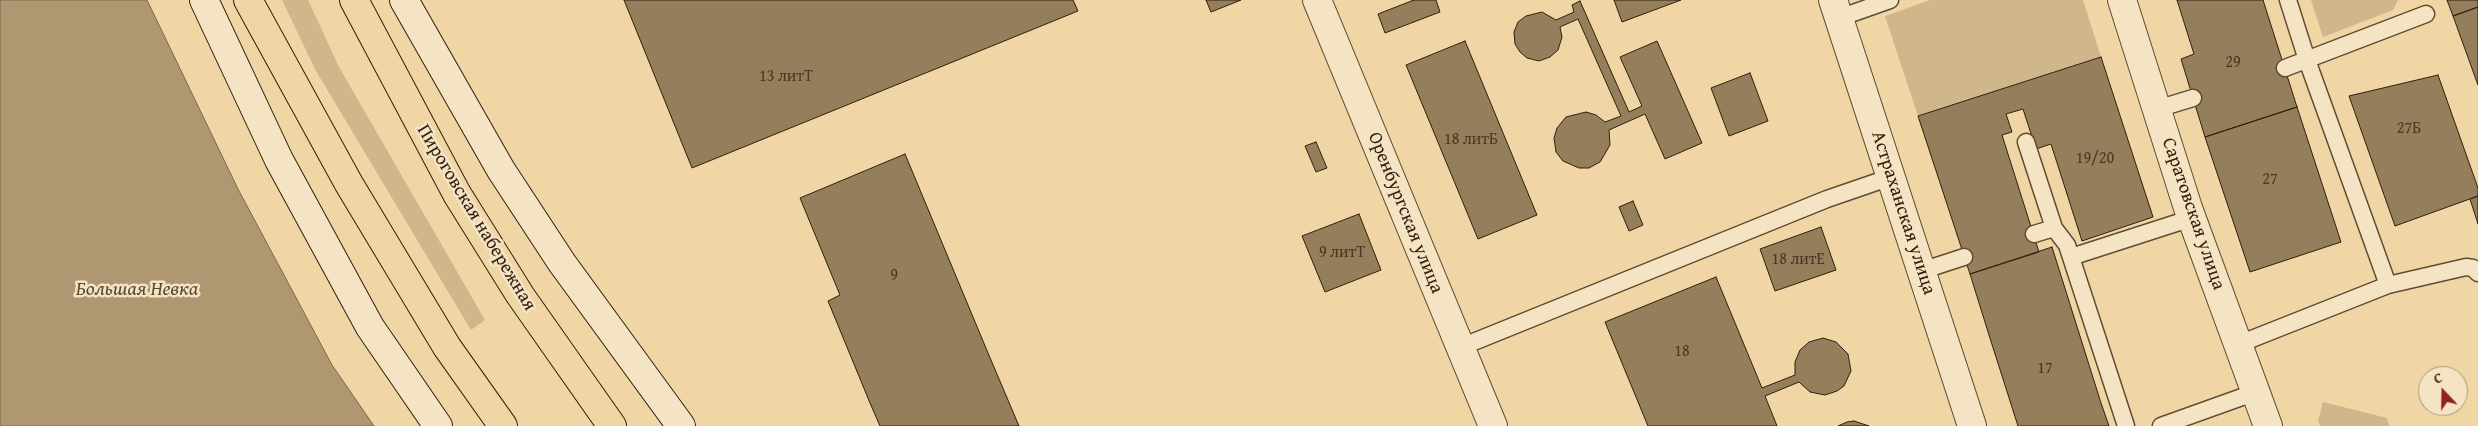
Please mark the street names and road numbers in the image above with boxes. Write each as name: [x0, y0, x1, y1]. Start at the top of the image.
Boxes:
street label: Пироговская набережная: [411, 121, 541, 315]
street label: Астраханская улица: [1866, 128, 1940, 298]
street label: Оренбургская улица: [1362, 129, 1448, 297]
street label: Саратовская улица: [2156, 135, 2230, 293]

